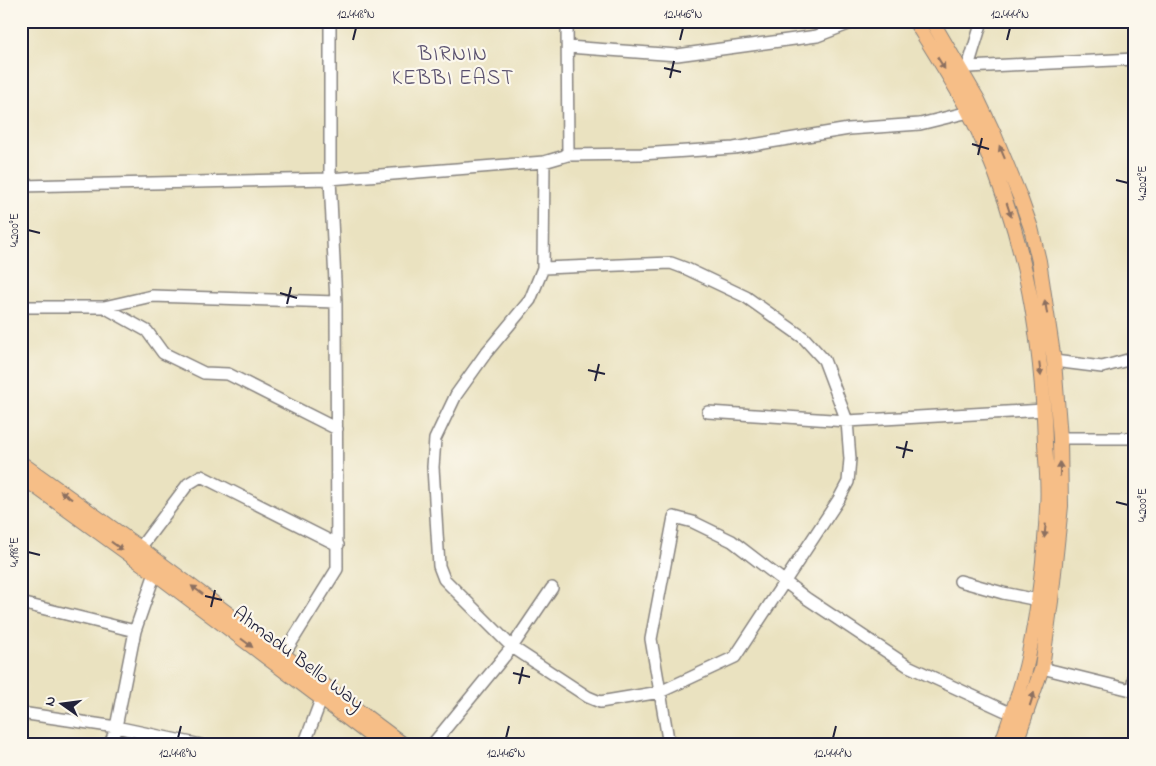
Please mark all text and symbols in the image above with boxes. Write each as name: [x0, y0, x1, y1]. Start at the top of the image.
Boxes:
text: 12.448°N: [337, 6, 375, 24]
text: 12.446°N: [664, 6, 702, 24]
text: 12.444°N: [991, 6, 1029, 24]
district label: BIRNIN KEBBI EAST: [392, 40, 514, 94]
one-way arrow: [936, 56, 945, 69]
one-way arrow: [997, 145, 1005, 159]
text: 4.202°E: [1134, 166, 1152, 201]
one-way arrow: [1005, 202, 1013, 217]
text: 4.200°E: [6, 213, 24, 247]
one-way arrow: [1042, 299, 1050, 315]
one-way arrow: [1036, 361, 1044, 377]
one-way arrow: [1056, 461, 1064, 477]
text: 4.200°E: [1134, 488, 1152, 522]
one-way arrow: [59, 490, 72, 500]
one-way arrow: [1041, 523, 1049, 539]
text: 4.198°E: [6, 537, 24, 567]
one-way arrow: [111, 540, 124, 550]
one-way arrow: [190, 585, 204, 595]
street label: Ahmadu Bello Way: [226, 600, 369, 718]
one-way arrow: [240, 638, 253, 649]
north arrow: [38, 678, 88, 728]
one-way arrow: [1028, 691, 1036, 706]
text: N: [40, 694, 62, 708]
text: 12.448°N: [159, 745, 197, 763]
text: 12.446°N: [487, 745, 525, 763]
text: 12.444°N: [814, 745, 852, 763]

